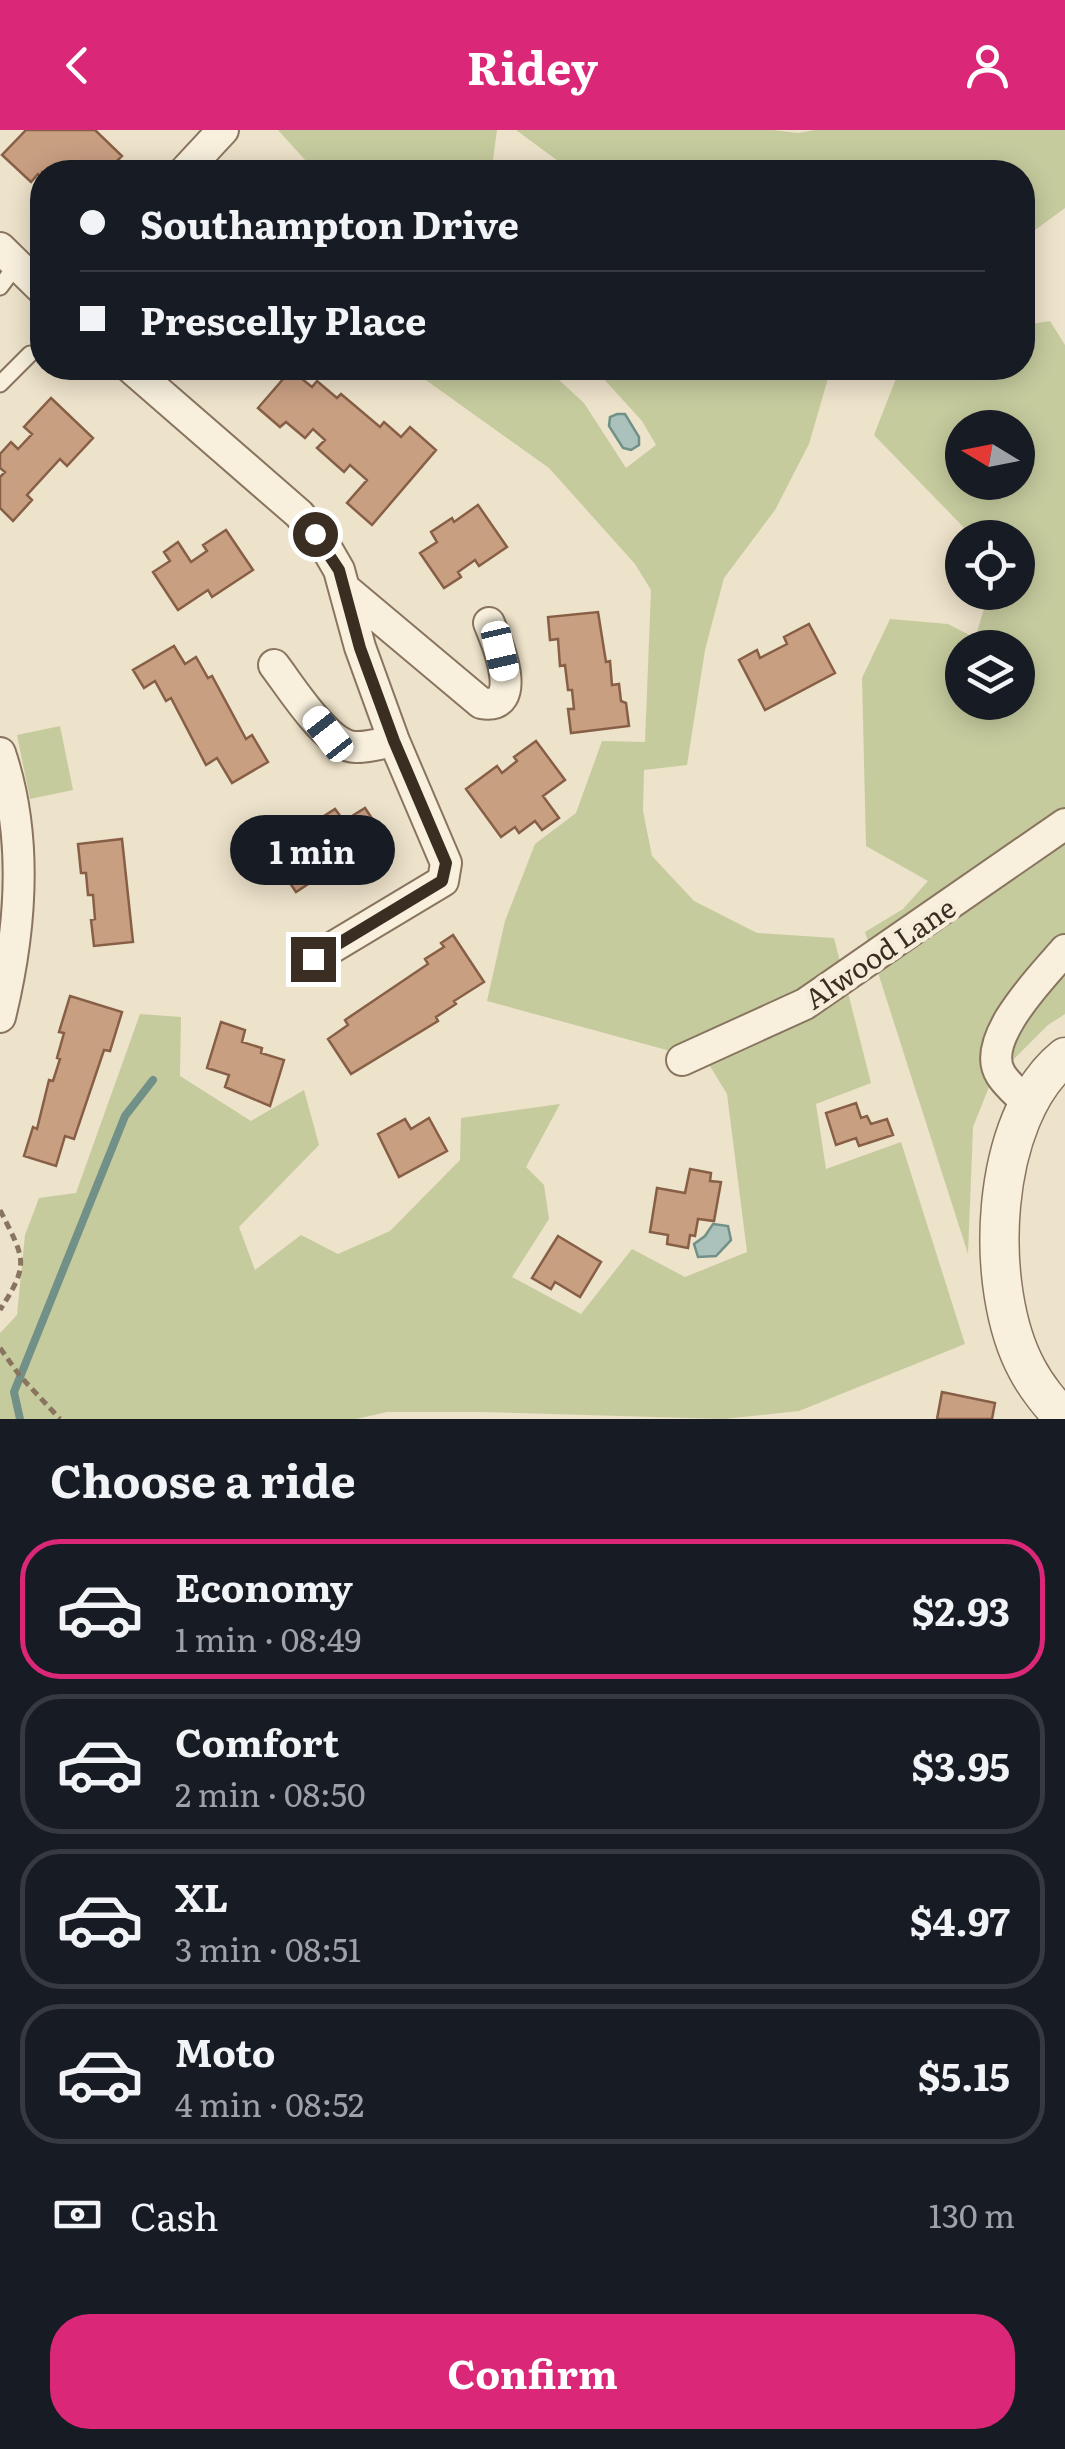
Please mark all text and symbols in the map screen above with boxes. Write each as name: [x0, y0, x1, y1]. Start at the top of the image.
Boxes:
text: Ridey: [467, 32, 598, 99]
icon: back: [50, 38, 105, 93]
icon: person: [960, 38, 1015, 93]
text: Southampton Drive: [140, 194, 519, 251]
text: Prescelly Place: [140, 290, 427, 347]
north arrow: [945, 410, 1035, 500]
map controls: [945, 410, 1035, 720]
route start: [293, 512, 338, 557]
button: locate: [945, 520, 1035, 610]
car: [479, 618, 521, 684]
button: layers: [945, 630, 1035, 720]
car: [298, 701, 358, 767]
callout: 1 min: [230, 814, 396, 884]
text: 1 min: [270, 826, 355, 874]
street label: Alwood Lane: [795, 886, 963, 1018]
route end: [291, 937, 336, 982]
text: Choose a ride: [50, 1445, 356, 1512]
text: Economy: [175, 1557, 353, 1614]
icon: car: [55, 1564, 145, 1654]
text: $2.93: [912, 1581, 1010, 1638]
text: 1 min · 08:49: [175, 1614, 361, 1662]
text: Comfort: [175, 1712, 339, 1769]
icon: car: [55, 1719, 145, 1809]
text: $3.95: [911, 1736, 1010, 1793]
text: 2 min · 08:50: [175, 1769, 366, 1817]
text: XL: [175, 1867, 228, 1924]
icon: car: [55, 1874, 145, 1964]
text: $4.97: [910, 1891, 1010, 1948]
text: 3 min · 08:51: [175, 1924, 361, 1972]
text: Moto: [175, 2022, 275, 2079]
icon: car: [55, 2029, 145, 2119]
text: $5.15: [918, 2046, 1010, 2103]
text: 4 min · 08:52: [175, 2079, 364, 2127]
text: Cash: [130, 2186, 219, 2243]
icon: cash: [50, 2187, 105, 2242]
text: 130 m: [929, 2190, 1015, 2238]
button: Confirm: [50, 2314, 1015, 2429]

